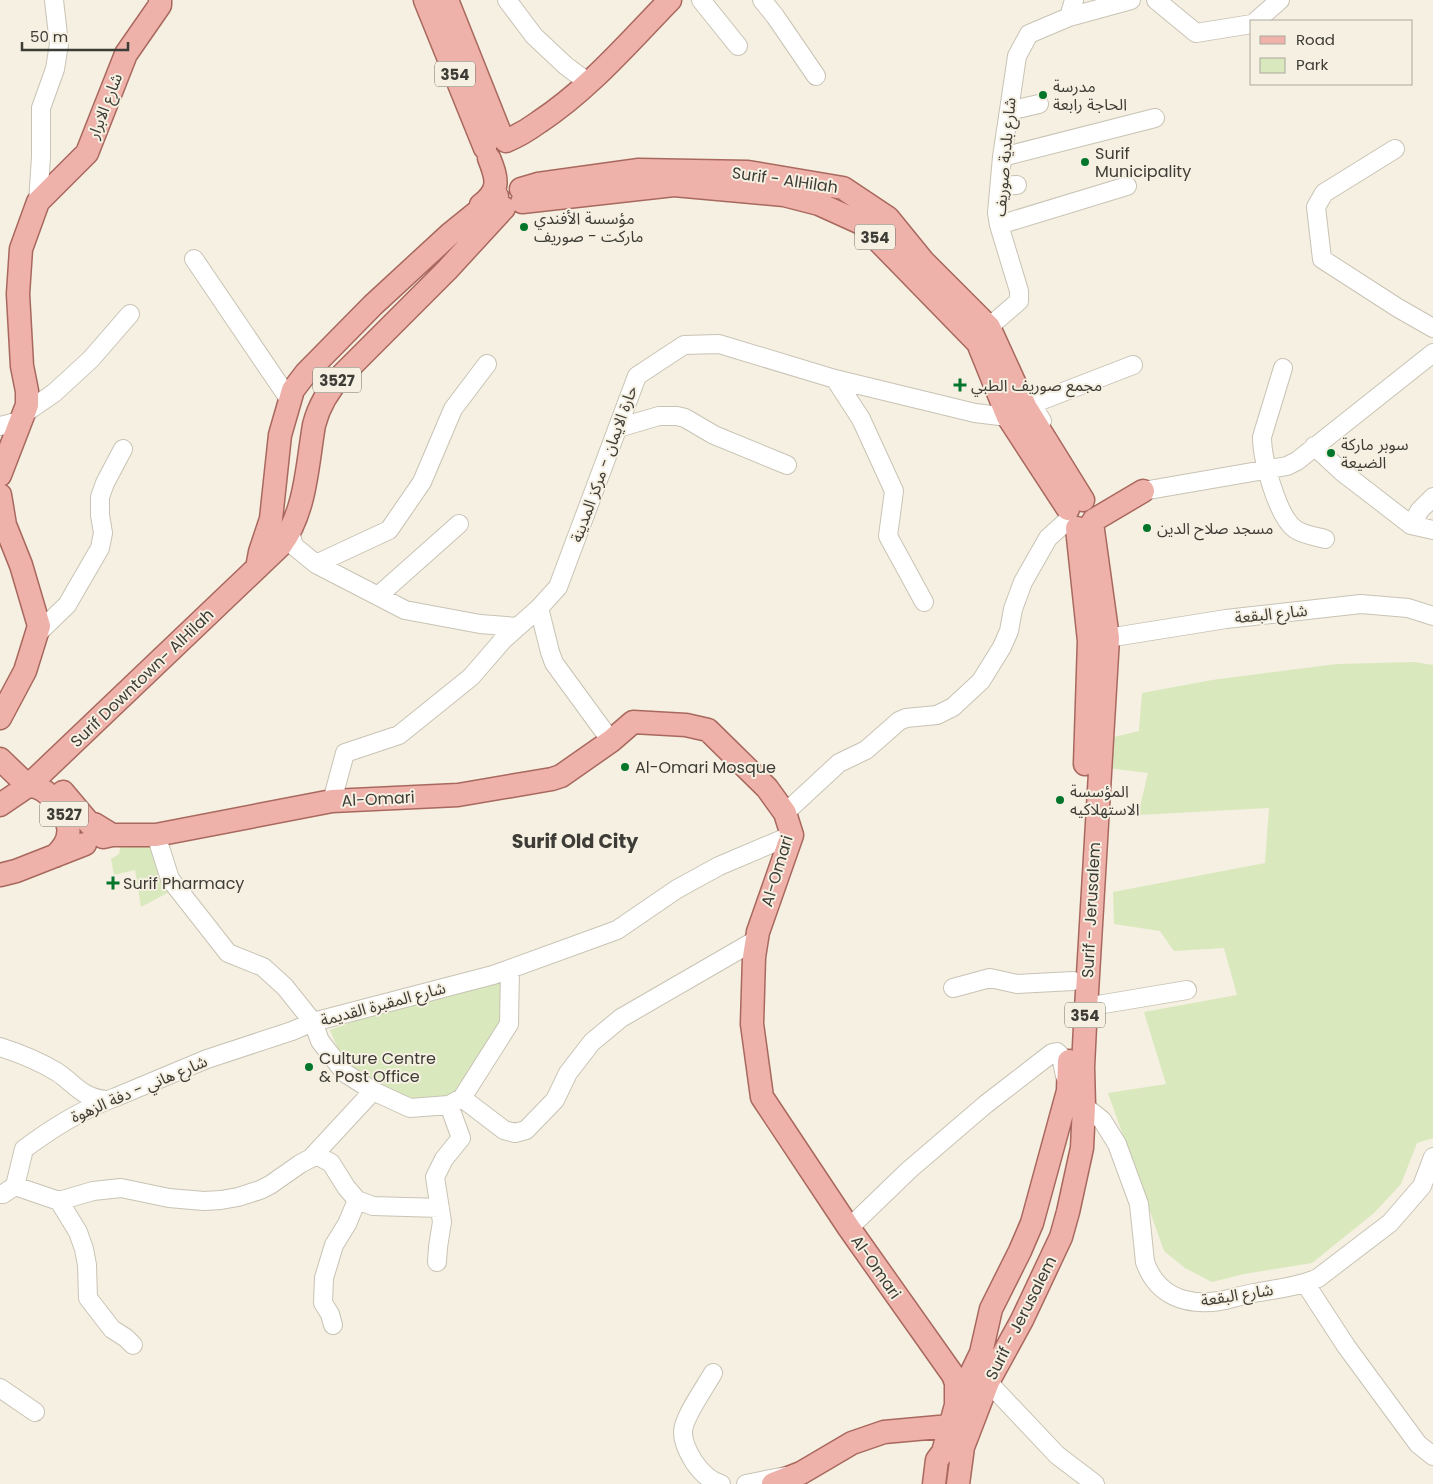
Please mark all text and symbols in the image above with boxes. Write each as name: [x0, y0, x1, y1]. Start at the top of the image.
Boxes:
scale bar: [22, 20, 129, 52]
legend: [1250, 20, 1413, 85]
text: 50 m: [30, 26, 68, 47]
text: Road: [1296, 29, 1335, 50]
text: Park: [1296, 54, 1328, 75]
road number: 354: [435, 62, 475, 86]
street label: شارع الابرار: [82, 70, 129, 143]
place label: مدرسة الحاجة رابعة: [1053, 75, 1127, 116]
marker: مدرسة الحاجة رابعة: [1037, 89, 1049, 101]
street label: شارع بلدية صوريف: [988, 96, 1023, 218]
place label: Surif Municipality: [1095, 142, 1191, 183]
marker: Surif Municipality: [1079, 156, 1091, 168]
street label: Surif - AlHilah: [730, 161, 840, 199]
place label: مؤسسة الأفندي ماركت - صوريف: [534, 207, 643, 248]
marker: مؤسسة الأفندي ماركت - صوريف: [518, 221, 530, 233]
road number: 354: [855, 224, 895, 250]
road number: 3527: [313, 368, 361, 392]
place label: مجمع صوريف الطبي: [971, 374, 1102, 398]
marker: مجمع صوريف الطبي: [953, 378, 967, 392]
street label: حارة الايمان - مركز المدينة: [565, 382, 643, 546]
place label: سوبر ماركة الضيعة: [1341, 433, 1409, 474]
marker: سوبر ماركة الضيعة: [1325, 447, 1337, 459]
place label: مسجد صلاح الدين: [1157, 517, 1273, 541]
marker: مسجد صلاح الدين: [1141, 522, 1153, 534]
street label: شارع البقعة: [1234, 599, 1309, 630]
street label: Surif Downtown- AlHilah: [65, 603, 219, 753]
place label: Al-Omari Mosque: [635, 756, 776, 779]
marker: Al-Omari Mosque: [619, 761, 631, 773]
place label: المؤسسة الاستهلاكيه: [1070, 780, 1140, 821]
street label: Al-Omari: [341, 786, 415, 812]
marker: المؤسسة الاستهلاكيه: [1054, 794, 1066, 806]
road number: 3527: [40, 802, 88, 826]
district label: Surif Old City: [512, 828, 639, 855]
street label: Al-Omari: [755, 833, 799, 909]
street label: Surif - Jerusalem: [1076, 841, 1106, 979]
place label: Surif Pharmacy: [123, 872, 244, 895]
marker: Surif Pharmacy: [107, 877, 119, 889]
street label: شارع المقبرة القديمة: [318, 976, 448, 1033]
road number: 354: [1065, 1002, 1105, 1028]
place label: Culture Centre & Post Office: [319, 1047, 436, 1088]
street label: شارع هاني - دفة الزهوة: [67, 1050, 211, 1129]
marker: Culture Centre & Post Office: [303, 1061, 315, 1073]
street label: Al-Omari: [846, 1230, 906, 1304]
street label: Surif - Jerusalem: [980, 1252, 1062, 1384]
street label: شارع البقعة: [1199, 1278, 1275, 1313]

